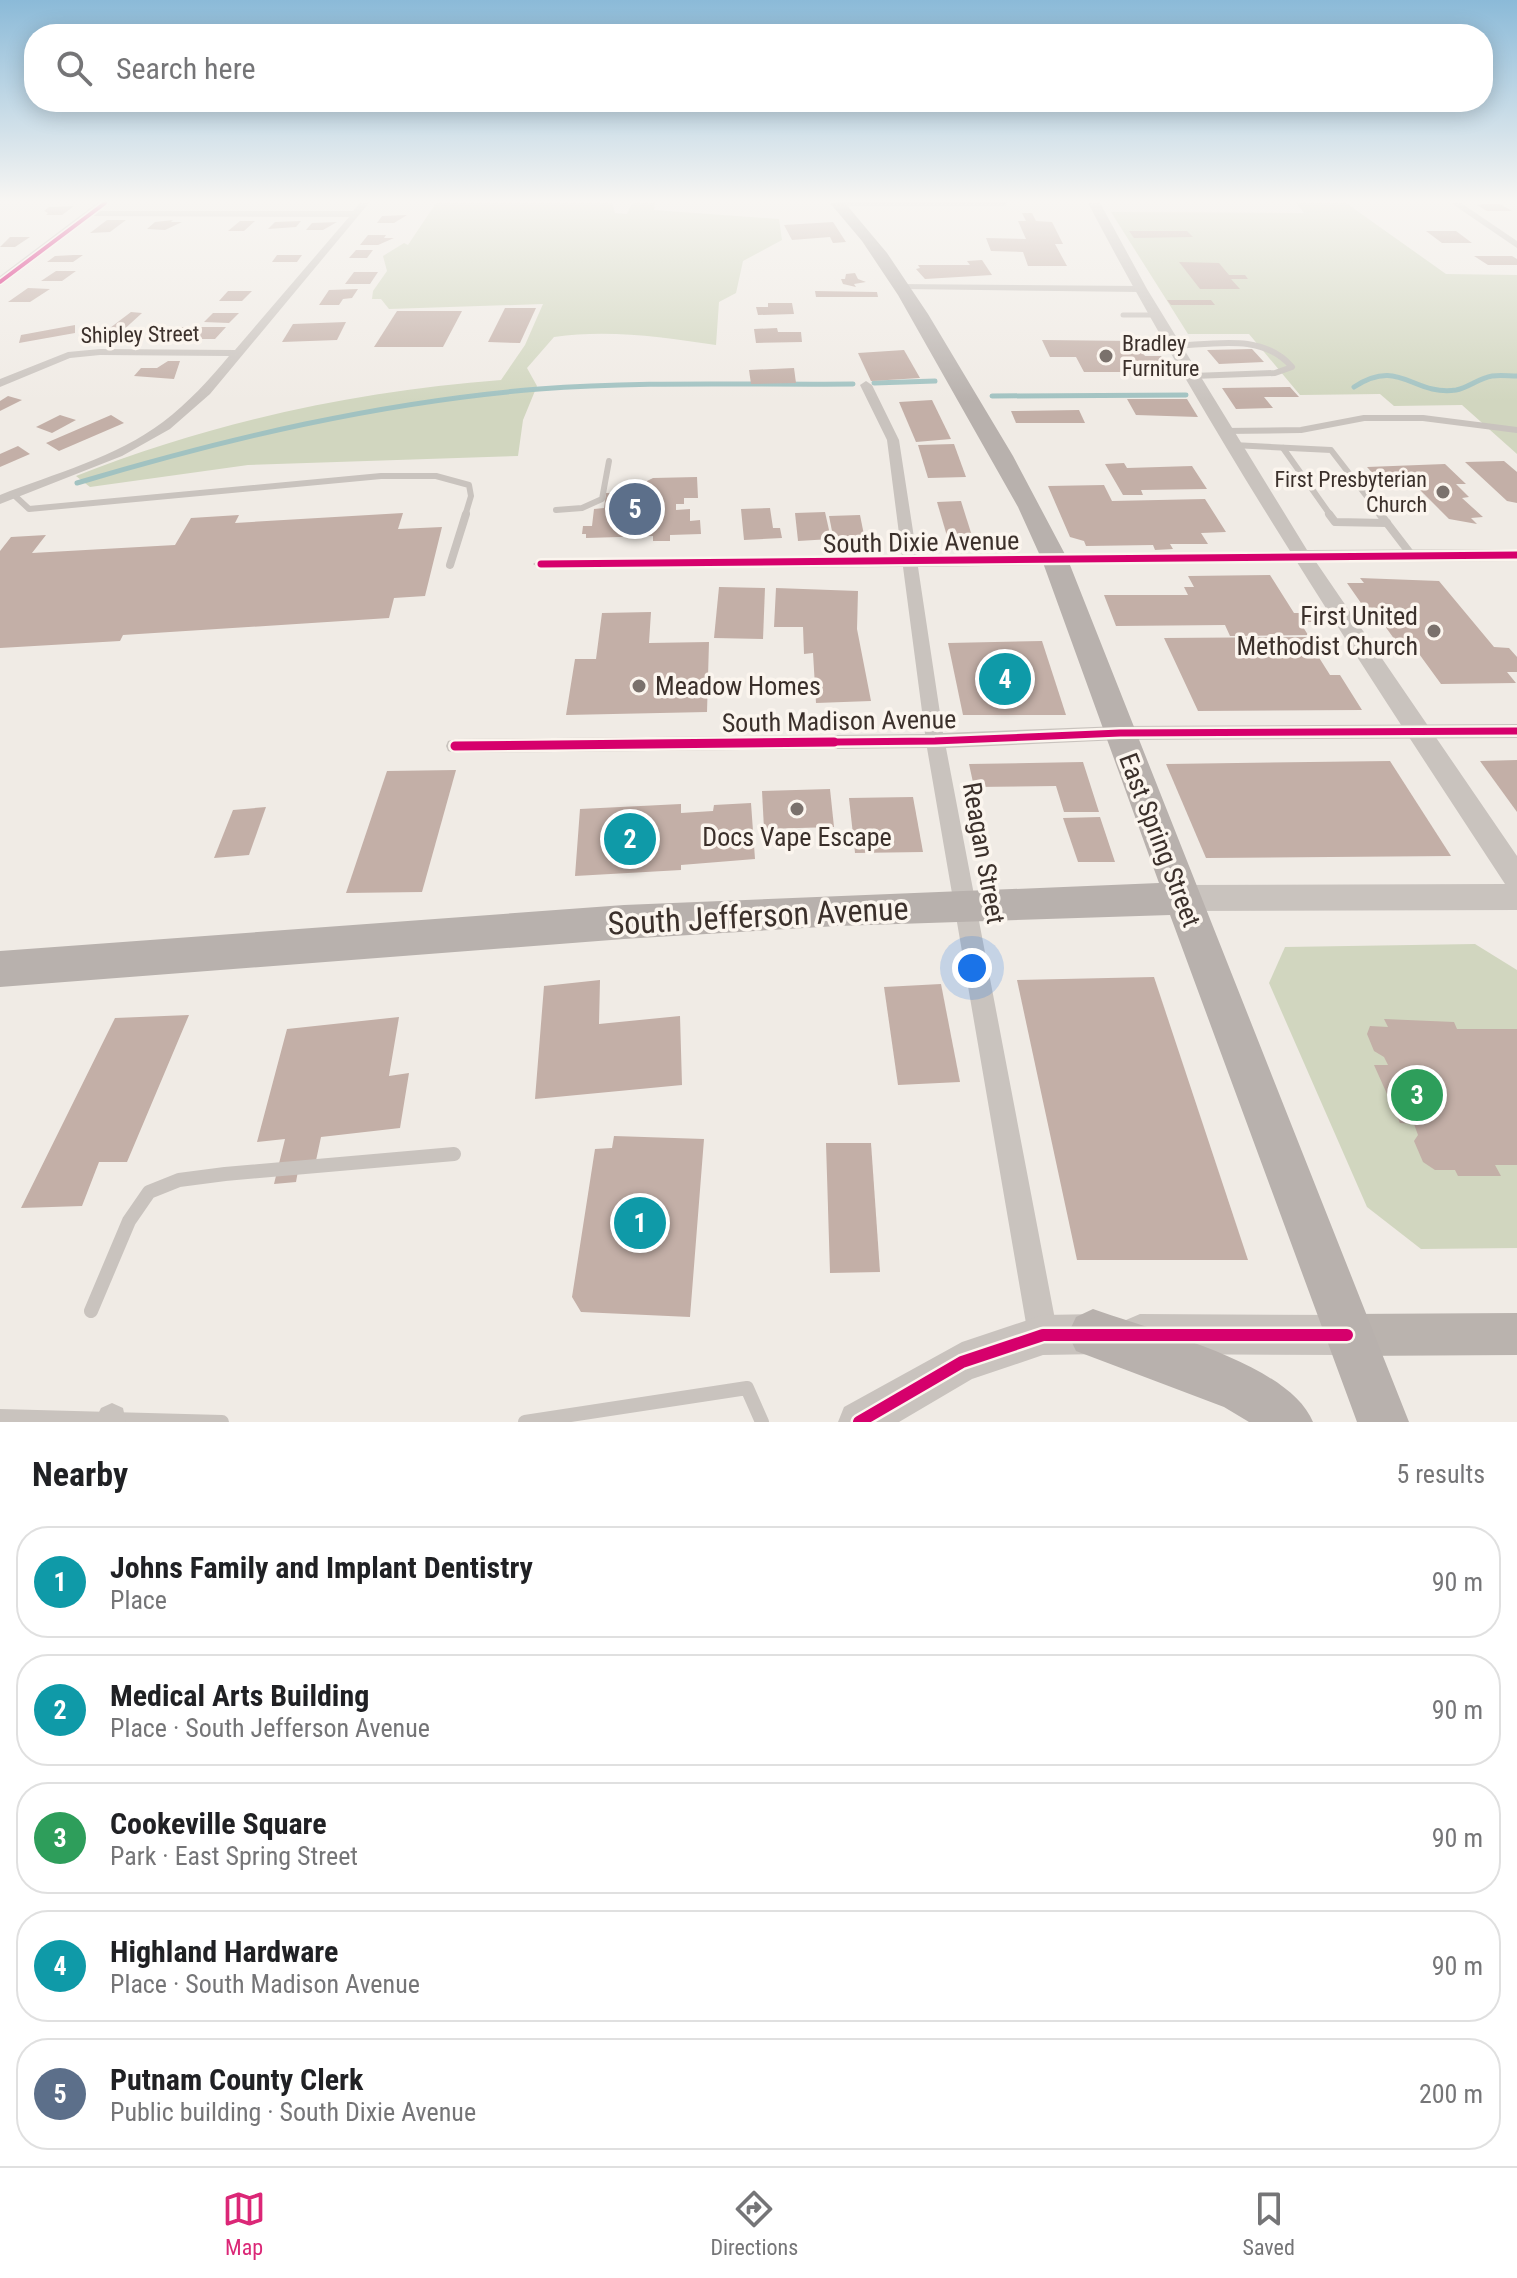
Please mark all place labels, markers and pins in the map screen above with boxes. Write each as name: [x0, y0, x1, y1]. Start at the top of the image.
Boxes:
place label: Bradley Furniture: [1122, 331, 1199, 381]
marker: Bradley Furniture: [1097, 347, 1115, 365]
place label: First Presbyterian Church: [1274, 467, 1427, 517]
pin: 5: [609, 479, 661, 539]
marker: First Presbyterian Church: [1434, 483, 1452, 501]
place label: First United Methodist Church: [1236, 601, 1418, 661]
marker: First United Methodist Church: [1425, 622, 1443, 640]
pin: 4: [979, 649, 1031, 709]
place label: Meadow Homes: [655, 671, 821, 701]
marker: Meadow Homes: [630, 677, 648, 695]
marker: Docs Vape Escape: [788, 800, 806, 818]
pin: 2: [604, 809, 656, 869]
place label: Docs Vape Escape: [702, 822, 892, 852]
pin: 3: [1391, 1065, 1443, 1125]
pin: 1: [614, 1193, 666, 1253]

